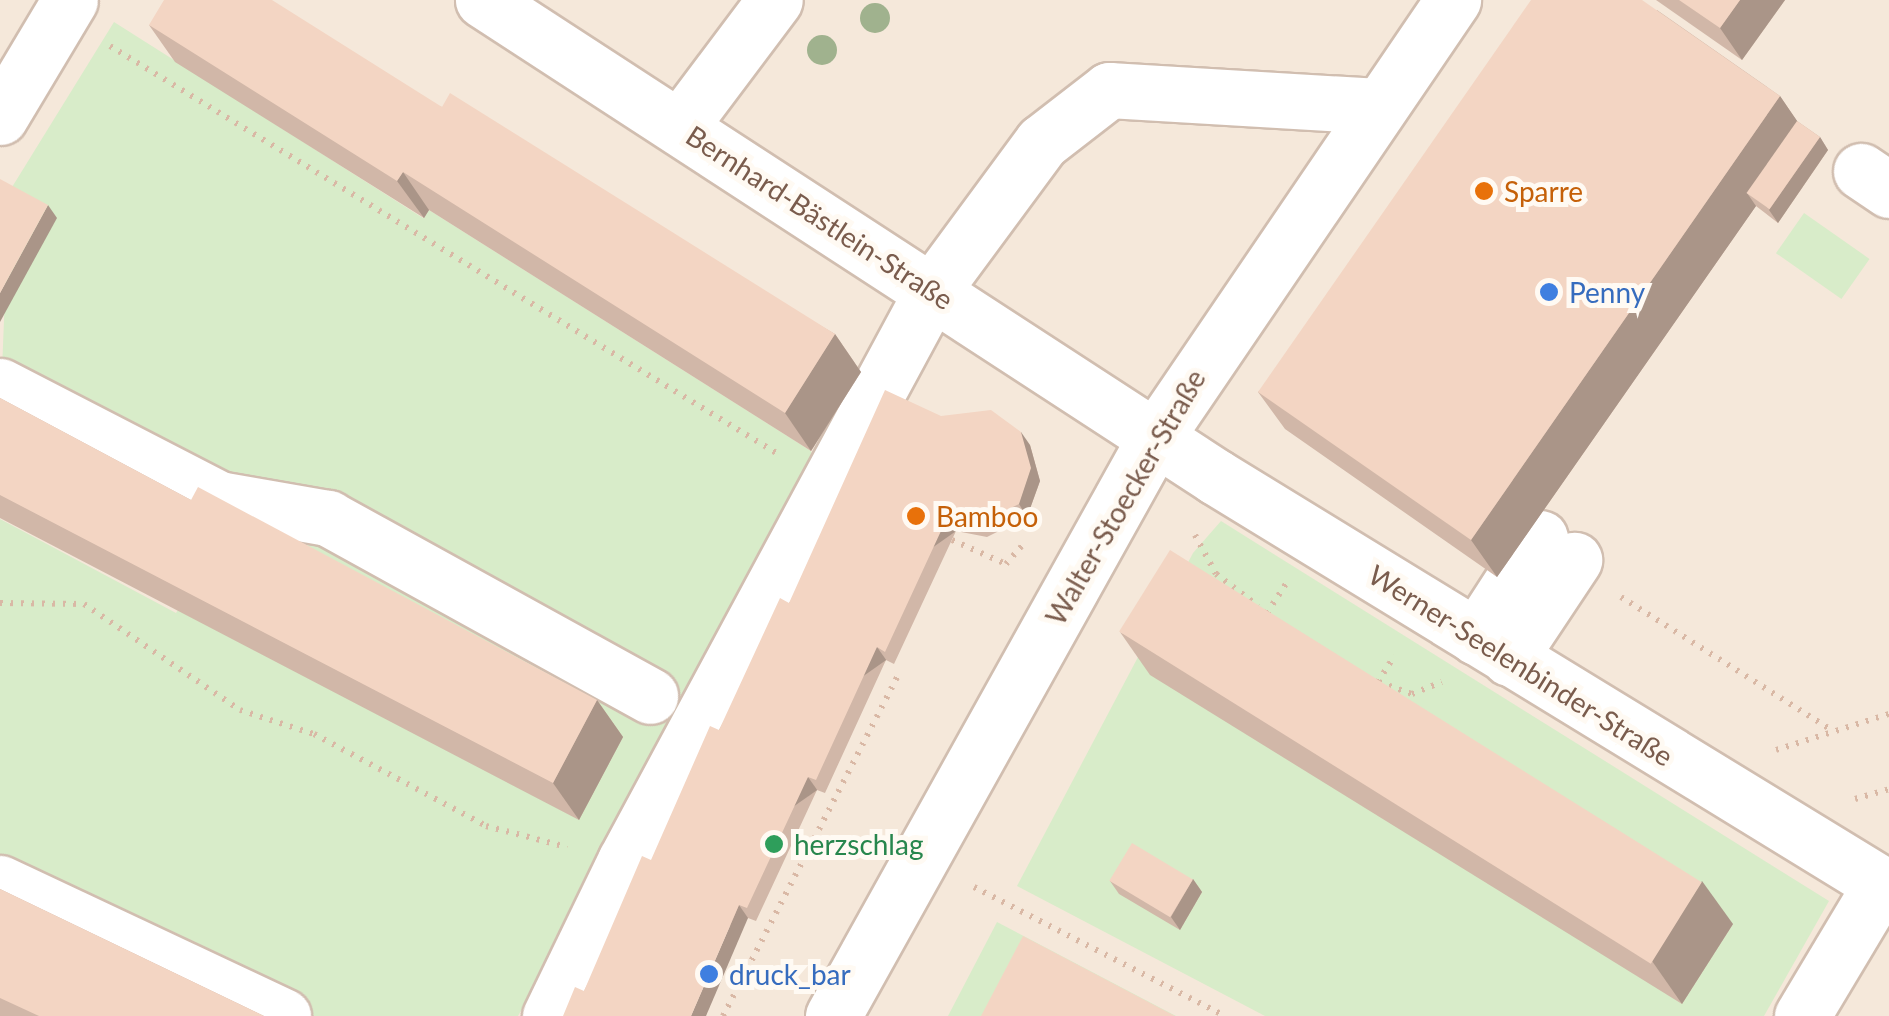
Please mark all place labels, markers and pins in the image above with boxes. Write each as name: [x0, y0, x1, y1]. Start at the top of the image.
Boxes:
place label: Sparre: [1504, 174, 1583, 208]
marker: Sparre: [1473, 180, 1495, 202]
place label: Penny: [1569, 275, 1645, 309]
marker: Penny: [1538, 281, 1560, 303]
place label: Bamboo: [936, 499, 1038, 533]
marker: Bamboo: [905, 505, 927, 527]
place label: herzschlag: [794, 827, 923, 861]
marker: herzschlag: [763, 833, 785, 855]
place label: druck_bar: [729, 957, 851, 991]
marker: druck_bar: [698, 963, 720, 985]

